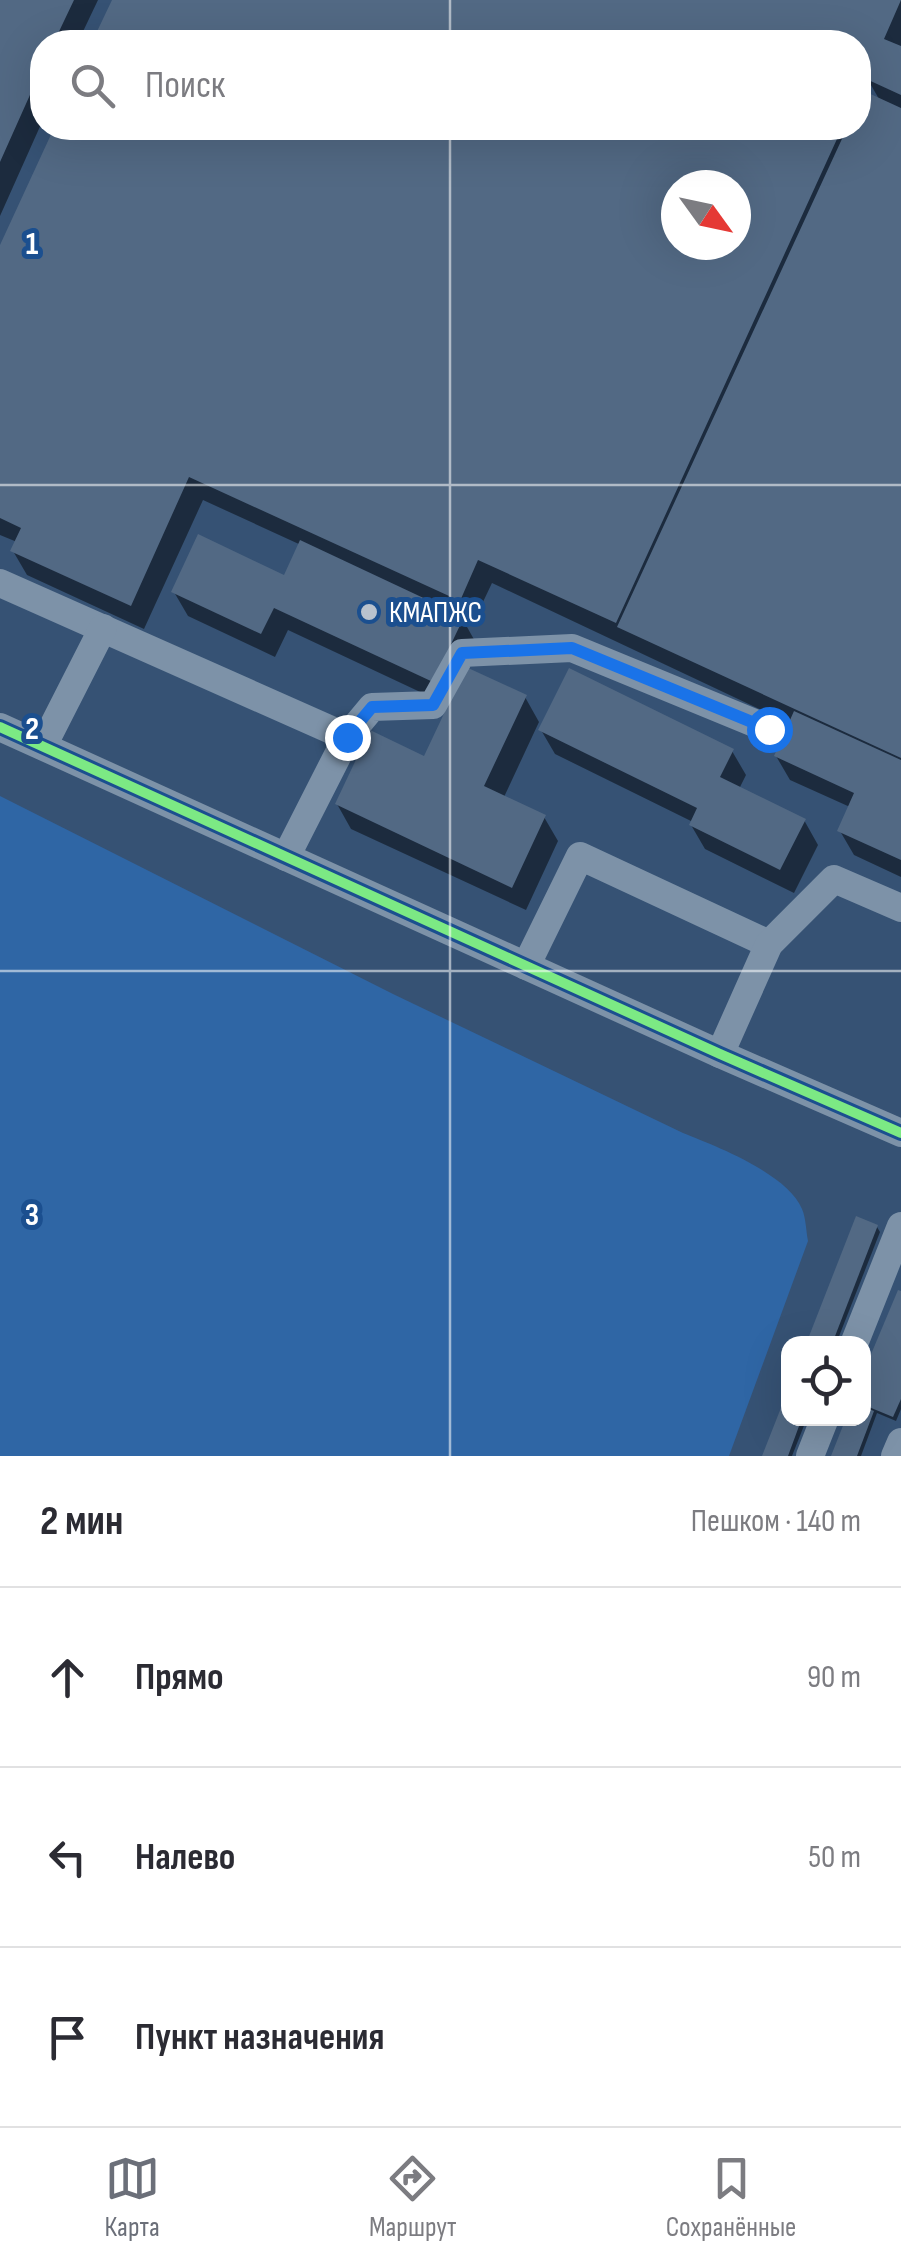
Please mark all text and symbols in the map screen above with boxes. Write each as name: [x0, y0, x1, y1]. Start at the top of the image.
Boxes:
search box: [30, 30, 871, 140]
icon: search: [65, 58, 120, 113]
text: Поиск: [145, 63, 225, 108]
north arrow: [661, 170, 751, 260]
text: 1: [26, 225, 39, 264]
place label: КМАПЖС: [389, 595, 482, 631]
marker: КМАПЖС: [358, 601, 380, 623]
route start: [747, 707, 793, 753]
text: 2: [25, 710, 39, 749]
route end: [325, 715, 371, 761]
text: 3: [25, 1196, 39, 1235]
map controls: [781, 1336, 871, 1426]
button: locate: [781, 1336, 871, 1426]
text: 2 мин: [40, 1496, 123, 1547]
text: Пешком · 140 m: [691, 1502, 861, 1541]
icon: ahead: [40, 1650, 95, 1705]
text: Прямо: [135, 1655, 224, 1700]
text: 90 m: [807, 1658, 861, 1697]
icon: left: [40, 1830, 95, 1885]
text: Налево: [135, 1835, 235, 1880]
text: 50 m: [808, 1838, 861, 1877]
icon: arrive: [40, 2010, 95, 2065]
text: Пункт назначения: [135, 2015, 384, 2060]
tab: Карта: [105, 2151, 160, 2244]
tab: Маршрут: [369, 2151, 457, 2244]
tab: Сохранённые: [666, 2151, 796, 2244]

